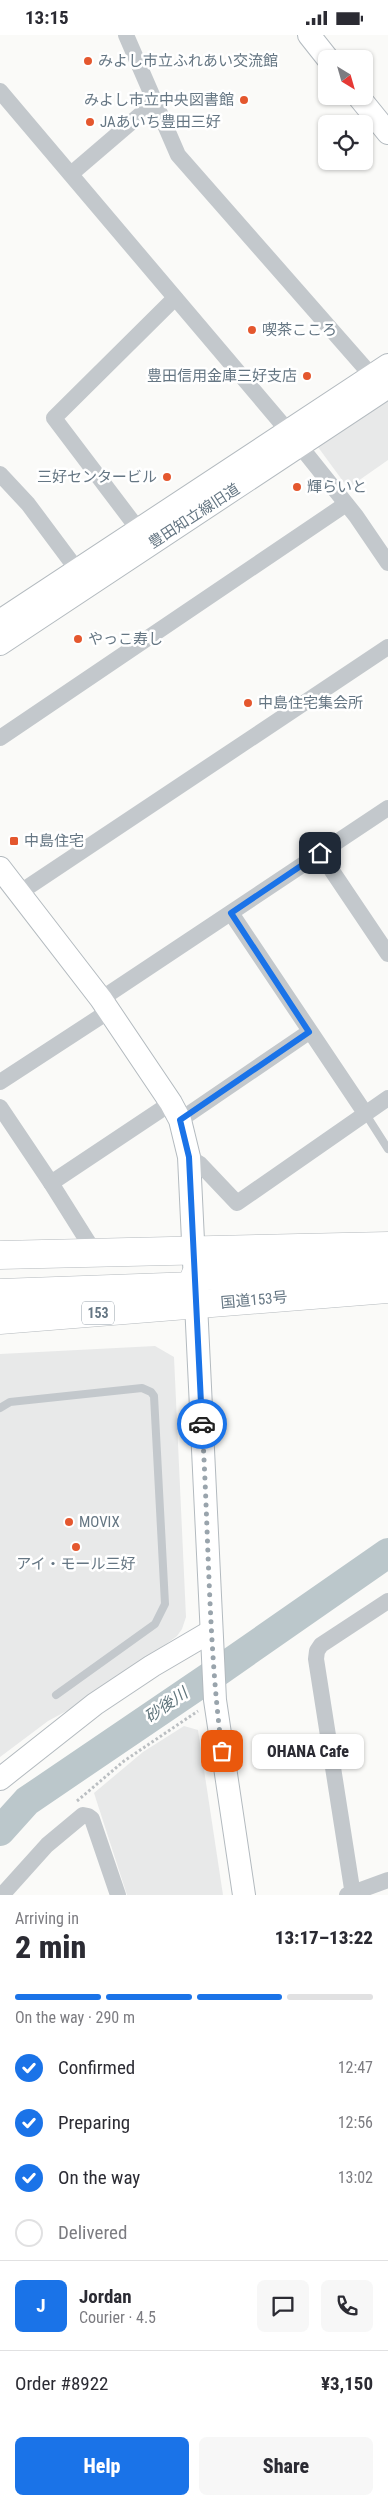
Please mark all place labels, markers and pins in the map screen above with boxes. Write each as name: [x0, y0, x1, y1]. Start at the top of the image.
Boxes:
place label: みよし市立ふれあい交流館: [98, 52, 278, 70]
marker: みよし市立ふれあい交流館: [82, 55, 94, 67]
place label: みよし市立中央図書館: [84, 91, 234, 109]
marker: みよし市立中央図書館: [238, 94, 250, 106]
place label: JAあいち豊田三好: [100, 113, 221, 131]
marker: JAあいち豊田三好: [84, 116, 96, 128]
place label: 喫茶こころ: [262, 321, 337, 339]
marker: 喫茶こころ: [246, 324, 258, 336]
place label: 豊田信用金庫三好支店: [147, 367, 297, 385]
marker: 豊田信用金庫三好支店: [301, 370, 313, 382]
place label: 三好センタービル: [37, 468, 157, 486]
marker: 三好センタービル: [161, 471, 173, 483]
place label: 輝らいと: [307, 478, 367, 496]
marker: 輝らいと: [291, 481, 303, 493]
place label: やっこ寿し: [88, 630, 163, 648]
marker: やっこ寿し: [72, 633, 84, 645]
place label: 中島住宅集会所: [258, 694, 363, 712]
marker: 中島住宅集会所: [242, 697, 254, 709]
place label: 中島住宅: [24, 832, 84, 850]
pin: [299, 832, 341, 874]
marker: 中島住宅: [8, 835, 20, 847]
place label: MOVIX: [79, 1513, 120, 1531]
marker: MOVIX: [63, 1516, 75, 1528]
marker: アイ・モール三好: [70, 1541, 82, 1553]
place label: アイ・モール三好: [16, 1555, 136, 1573]
pin: [201, 1730, 243, 1772]
callout: OHANA Cafe: [252, 1733, 364, 1769]

